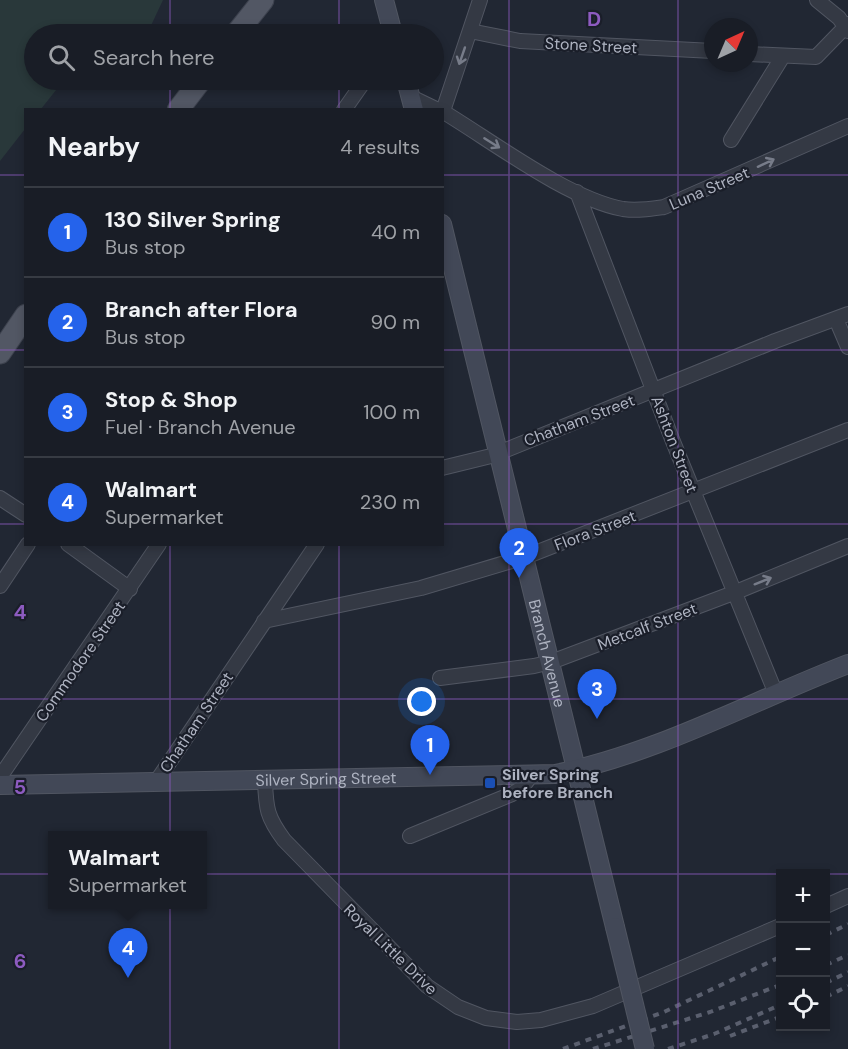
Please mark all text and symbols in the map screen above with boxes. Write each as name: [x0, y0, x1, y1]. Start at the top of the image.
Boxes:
text: D: [587, 6, 601, 32]
north arrow: [704, 18, 758, 72]
search box: [24, 24, 444, 90]
street label: Stone Street: [544, 33, 638, 58]
icon: search: [45, 41, 78, 74]
text: Search here: [93, 43, 214, 72]
one-way arrow: [455, 46, 466, 64]
text: Nearby: [48, 130, 140, 164]
text: 4 results: [340, 134, 420, 160]
one-way arrow: [483, 137, 500, 149]
one-way arrow: [757, 157, 775, 169]
street label: Luna Street: [666, 162, 752, 215]
text: 130 Silver Spring: [105, 205, 281, 234]
text: 1: [64, 219, 71, 245]
text: 40 m: [371, 219, 420, 245]
text: Bus stop: [105, 234, 185, 260]
text: Branch after Flora: [105, 295, 298, 324]
text: 2: [62, 309, 73, 335]
text: 90 m: [371, 309, 420, 335]
text: Bus stop: [105, 324, 185, 350]
text: Stop & Shop: [105, 385, 238, 414]
street label: Chatham Street: [521, 390, 638, 451]
street label: Ashton Street: [646, 393, 703, 496]
text: 3: [61, 399, 74, 425]
text: 100 m: [363, 399, 420, 425]
text: Fuel · Branch Avenue: [105, 414, 296, 440]
text: Walmart: [105, 475, 197, 504]
text: 4: [61, 489, 74, 515]
text: 230 m: [360, 489, 420, 515]
text: Supermarket: [105, 504, 224, 530]
street label: Flora Street: [551, 505, 639, 556]
pin: 2: [500, 528, 538, 578]
one-way arrow: [753, 575, 771, 586]
street label: Commodore Street: [31, 597, 130, 726]
street label: Branch Avenue: [524, 597, 571, 709]
street label: Metcalf Street: [594, 598, 700, 655]
text: 4: [14, 599, 27, 625]
street label: Chatham Street: [155, 668, 238, 777]
pin: 3: [578, 670, 616, 719]
your location: [407, 687, 436, 716]
pin: 1: [410, 726, 450, 775]
place label: Silver Spring before Branch: [502, 764, 613, 803]
street label: Silver Spring Street: [255, 767, 397, 791]
text: 5: [14, 774, 26, 800]
marker: Silver Spring before Branch: [483, 776, 497, 790]
popup: [48, 831, 207, 909]
text: Walmart: [68, 843, 160, 872]
map controls: [776, 869, 830, 1031]
button: +: [776, 869, 830, 923]
text: Supermarket: [68, 872, 187, 898]
street label: Royal Little Drive: [339, 899, 442, 999]
button: −: [776, 923, 830, 977]
pin: 4: [108, 928, 148, 978]
text: 6: [14, 948, 26, 974]
button: locate: [776, 977, 830, 1031]

